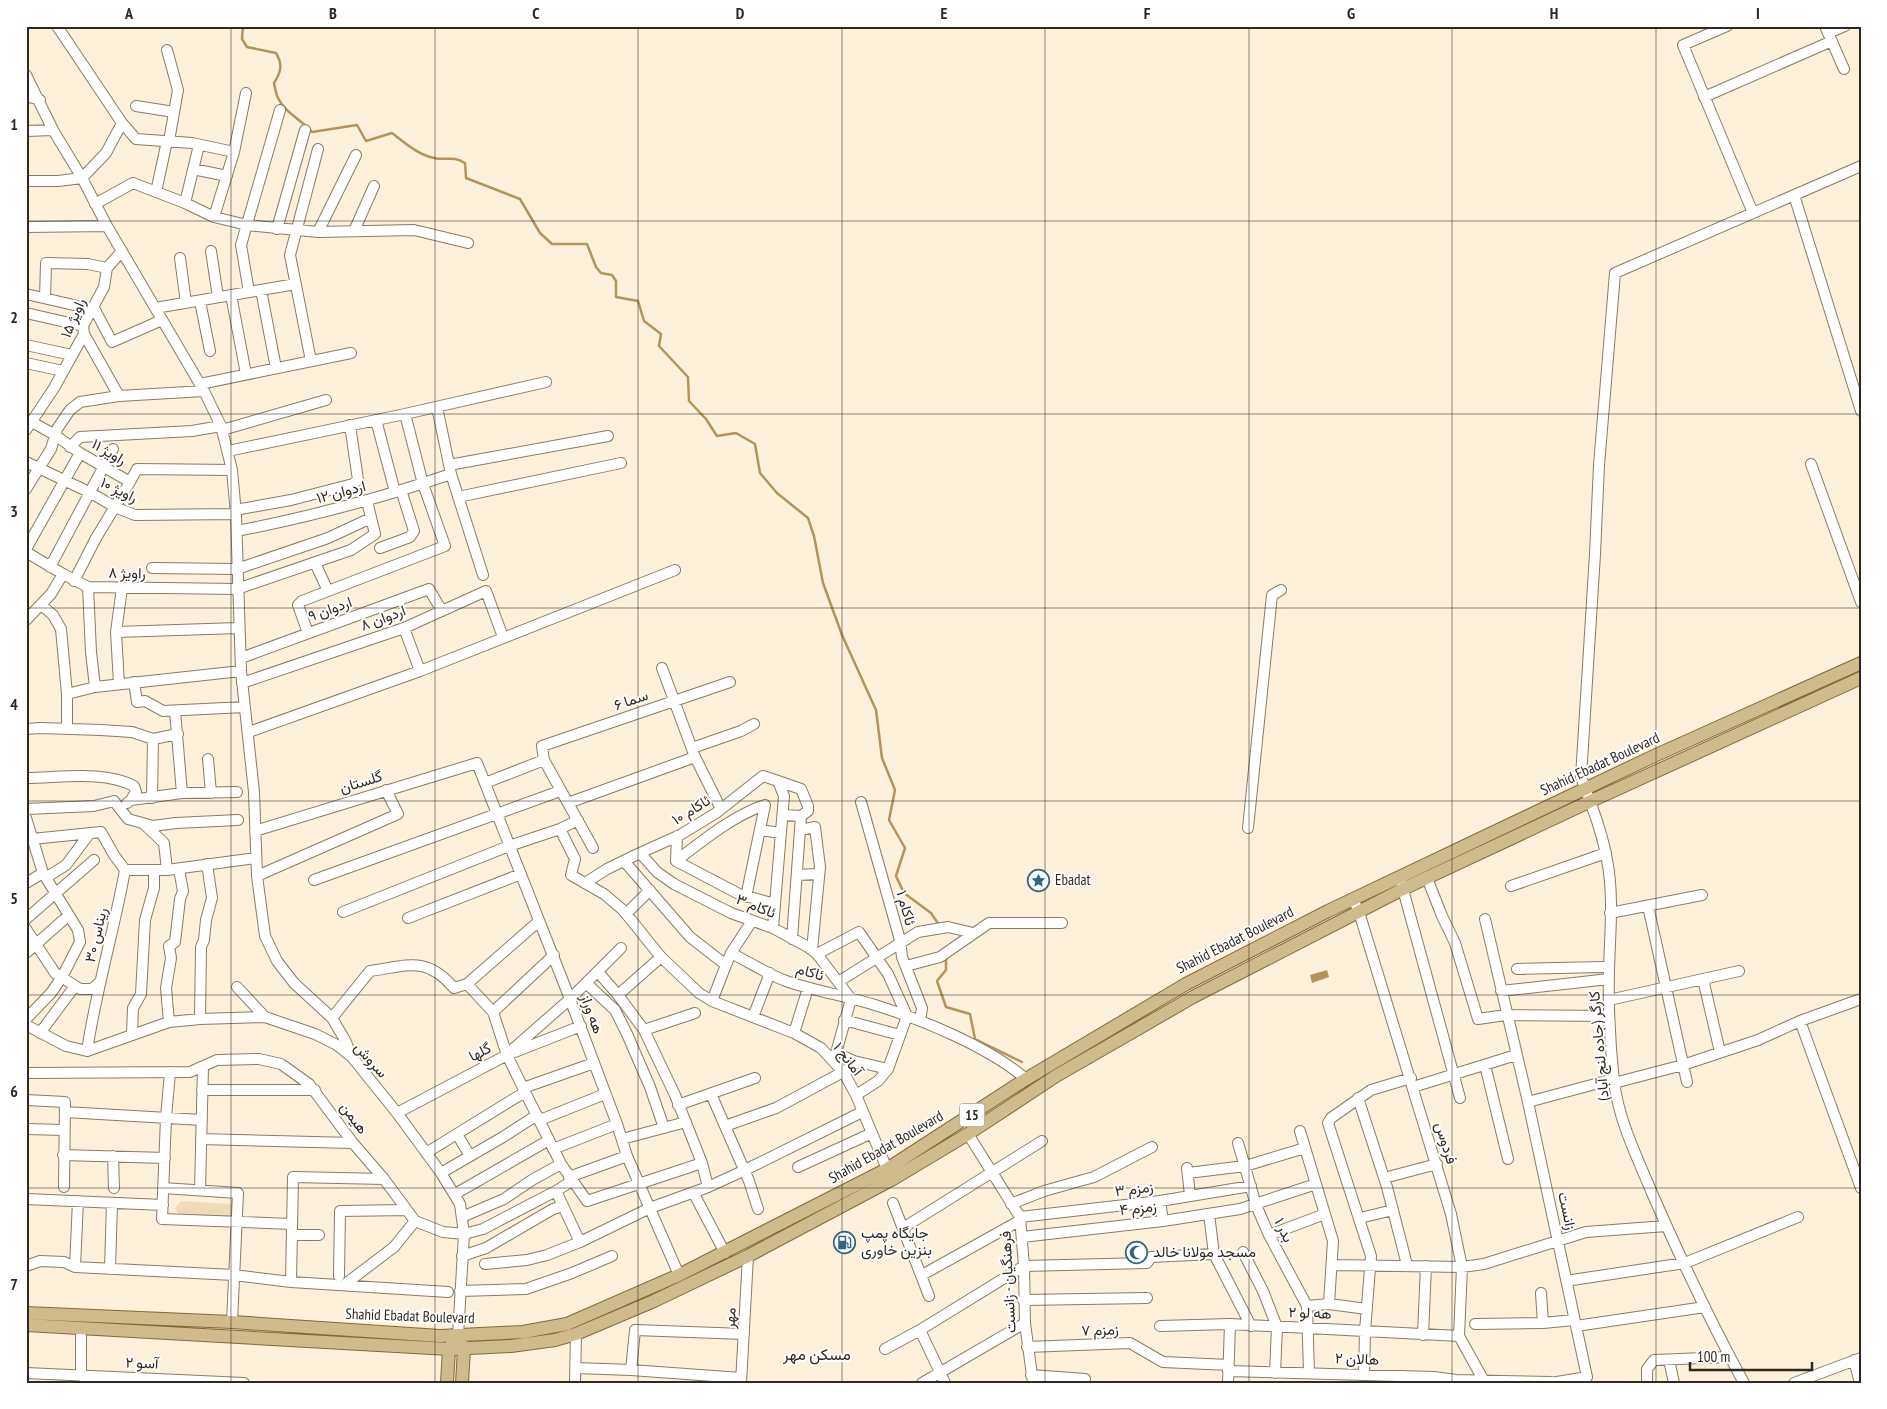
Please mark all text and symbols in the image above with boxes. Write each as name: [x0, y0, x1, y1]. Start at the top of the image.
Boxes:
text: A: [124, 3, 134, 23]
text: B: [329, 3, 337, 23]
text: C: [532, 3, 540, 23]
text: D: [736, 3, 745, 23]
text: E: [941, 3, 948, 23]
text: F: [1144, 3, 1151, 23]
text: G: [1347, 3, 1355, 23]
text: H: [1550, 3, 1558, 23]
text: I: [1756, 3, 1760, 23]
text: 1: [10, 114, 18, 134]
street label: راویژ ۱۵: [56, 295, 89, 341]
text: 2: [10, 307, 18, 327]
street label: راویژ ۱۱: [88, 434, 130, 469]
street label: راویژ ۱۰: [97, 472, 141, 507]
street label: اردوان ۱۲: [314, 476, 368, 507]
text: 3: [10, 501, 18, 521]
street label: راویژ ۸: [108, 563, 146, 582]
street label: اردوان ۹: [305, 592, 354, 625]
street label: اردوان ۸: [358, 601, 408, 634]
street label: سما ۶: [611, 685, 651, 714]
text: 4: [10, 694, 18, 714]
street label: Shahid Ebadat Boulevard: [1537, 728, 1662, 799]
street label: گلستان: [337, 766, 385, 797]
street label: ئاکام ۱۰: [668, 790, 714, 830]
place icon: Ebadat: [1027, 868, 1051, 892]
place label: Ebadat: [1055, 870, 1091, 889]
text: 5: [10, 888, 18, 908]
street label: ئاکام ۱: [891, 888, 921, 928]
street label: ئاکام ۳: [733, 889, 779, 923]
street label: Shahid Ebadat Boulevard: [1173, 902, 1297, 977]
street label: ریناس ۳۰: [80, 906, 112, 964]
street label: ئاکام: [794, 959, 826, 985]
street label: هه وراز: [576, 990, 608, 1036]
street label: کارگر (جاده لنج آباد): [1584, 990, 1615, 1102]
street label: سروش: [350, 1038, 393, 1082]
street label: گلها: [465, 1038, 495, 1065]
street label: آمانج ۱: [828, 1038, 868, 1082]
text: 6: [10, 1081, 18, 1101]
street label: هیمن: [335, 1098, 373, 1138]
road number: 15: [960, 1104, 984, 1126]
street label: Shahid Ebadat Boulevard: [825, 1106, 946, 1187]
street label: فردوس: [1430, 1119, 1462, 1167]
street label: زمزم ۳: [1114, 1177, 1154, 1201]
street label: زانست: [1554, 1190, 1581, 1232]
street label: زمزم ۴: [1118, 1196, 1158, 1220]
street label: بدر ۱: [1270, 1214, 1298, 1245]
place label: جایگاه پمپ بنزین خاوری: [861, 1223, 932, 1260]
fuel station icon: جایگاه پمپ بنزین خاوری: [833, 1230, 857, 1254]
street label: فرهنگیان - زانست: [995, 1230, 1020, 1334]
mosque icon: مسجد مولانا خالد: [1125, 1240, 1149, 1264]
place label: مسجد مولانا خالد: [1153, 1242, 1256, 1261]
text: 7: [10, 1274, 18, 1294]
street label: هه لو ۲: [1288, 1302, 1332, 1323]
street label: Shahid Ebadat Boulevard: [345, 1304, 475, 1327]
street label: مهر: [719, 1307, 740, 1330]
street label: زمزم ۷: [1081, 1319, 1119, 1341]
scale bar: [1690, 1339, 1812, 1371]
district label: مسکن مهر: [782, 1344, 851, 1365]
text: 100 m: [1697, 1347, 1730, 1366]
street label: هالان ۲: [1335, 1348, 1379, 1369]
street label: آسو ۲: [125, 1352, 160, 1373]

